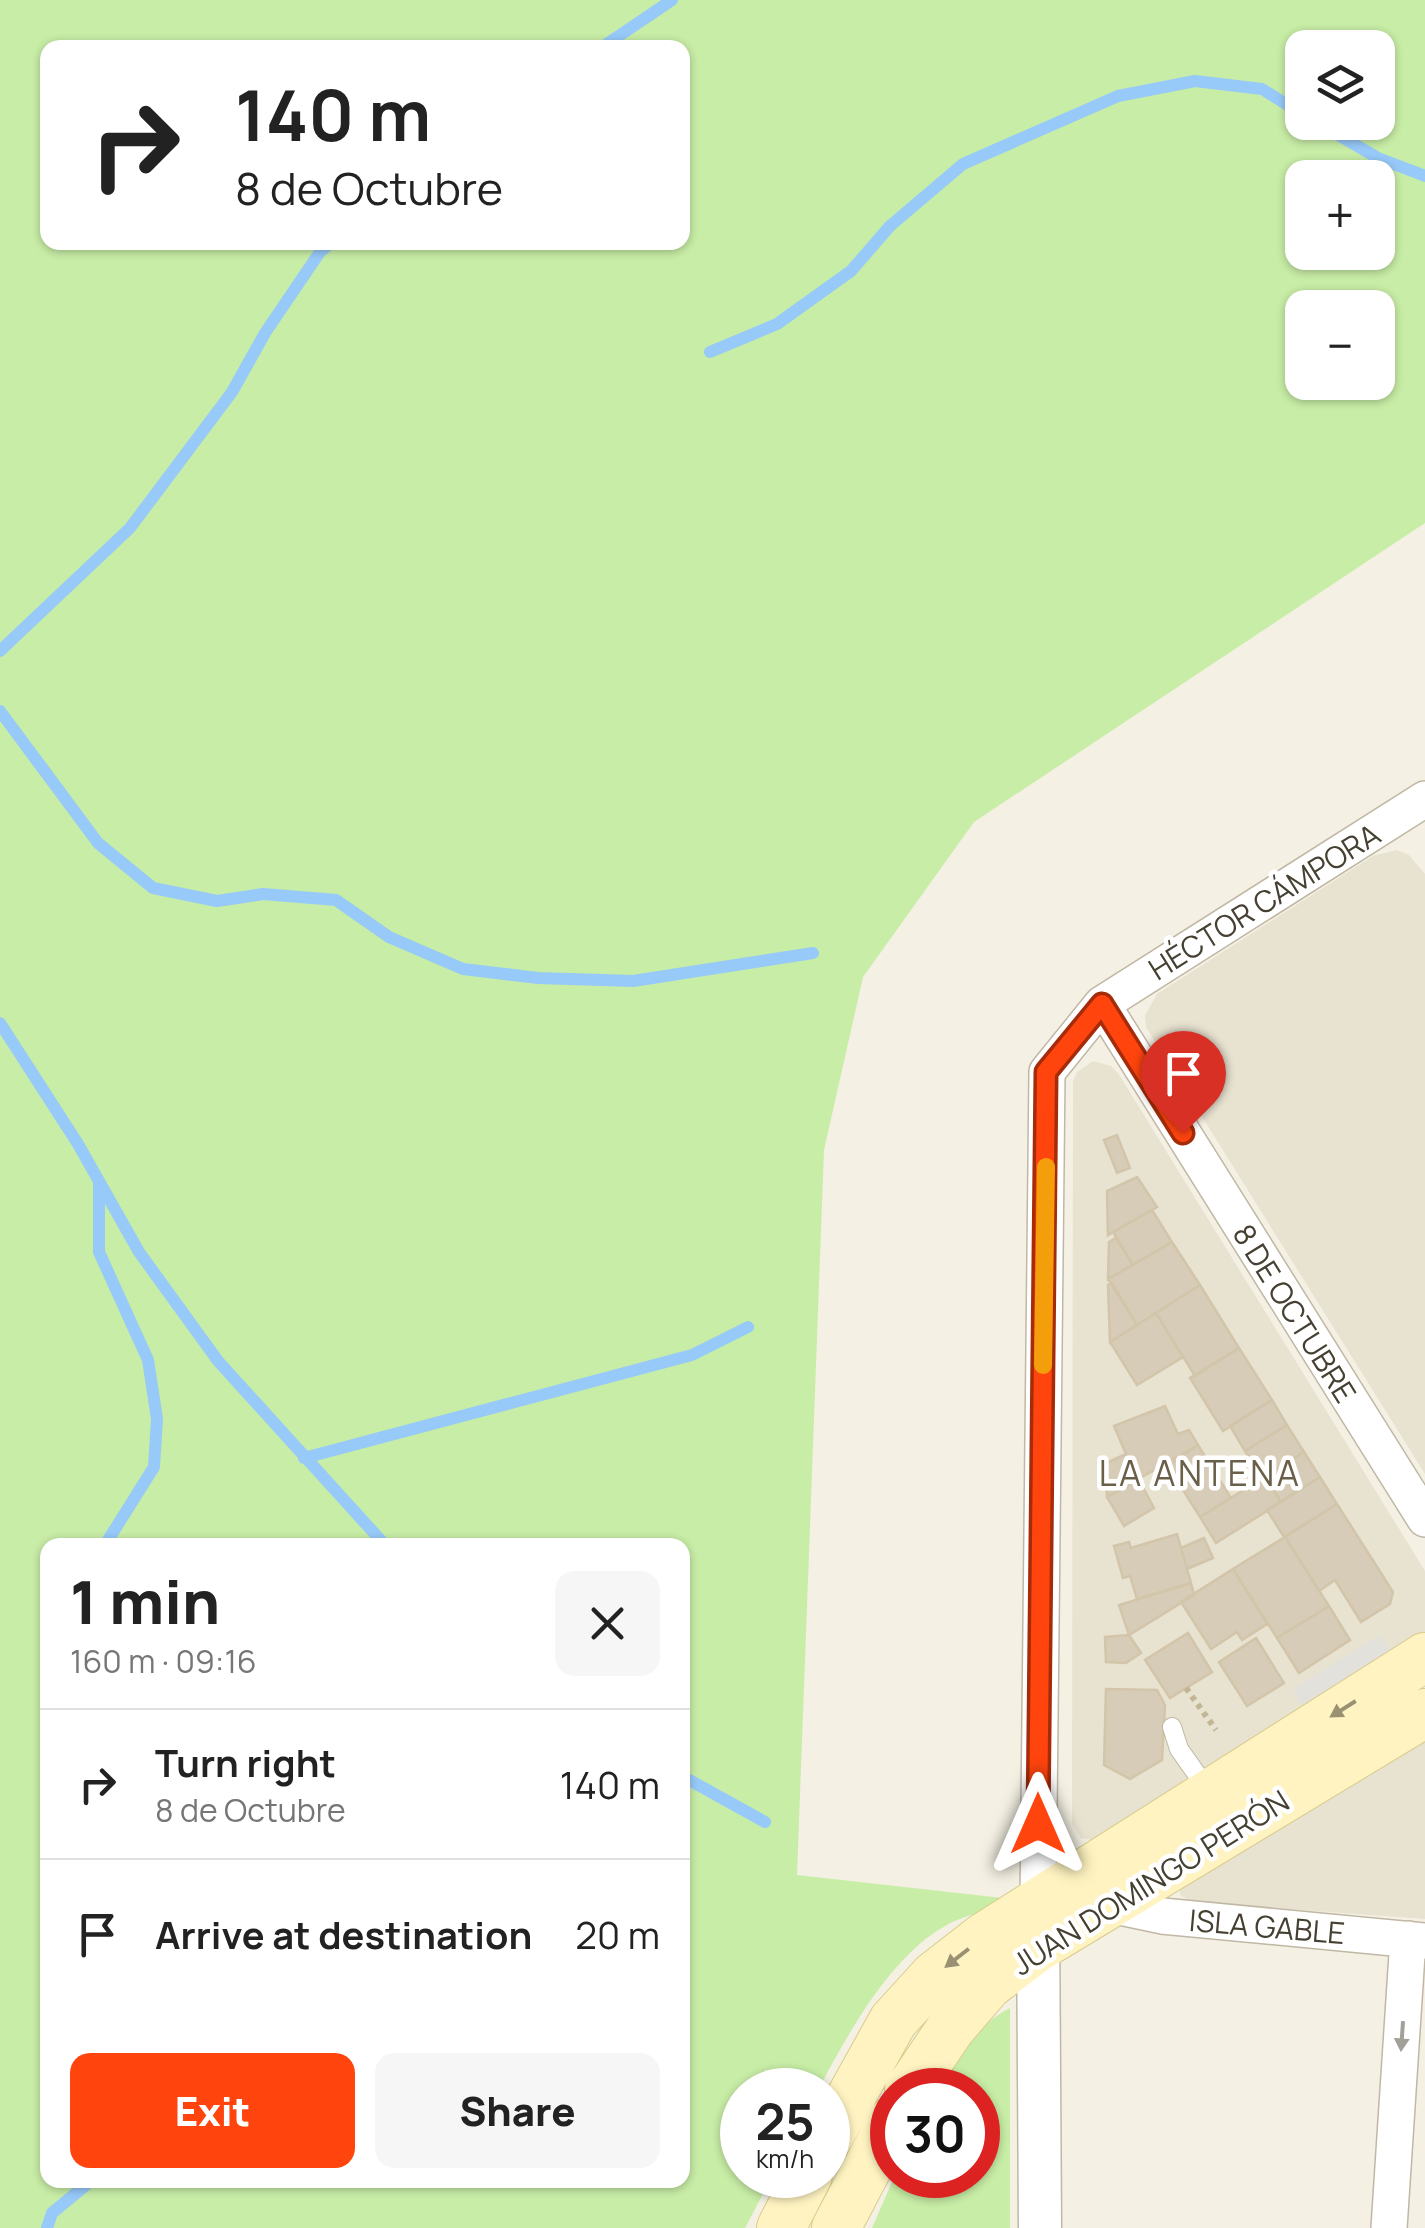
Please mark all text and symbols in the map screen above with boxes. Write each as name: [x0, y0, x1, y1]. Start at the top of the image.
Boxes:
map controls: [1285, 30, 1395, 400]
button: layers: [1285, 30, 1395, 140]
text: 140 m: [235, 66, 431, 162]
icon: right: [70, 80, 200, 210]
text: 8 de Octubre: [235, 157, 503, 219]
button: +: [1285, 160, 1395, 270]
button: −: [1285, 290, 1395, 400]
street label: HÉCTOR CÁMPORA: [1140, 813, 1388, 989]
pin: [1141, 1031, 1226, 1134]
icon: arrive: [1156, 1046, 1211, 1101]
street label: 8 DE OCTUBRE: [1224, 1216, 1366, 1410]
district label: LA ANTENA: [1099, 1449, 1301, 1497]
text: 1 min: [70, 1560, 220, 1642]
button: close: [555, 1571, 660, 1676]
text: 160 m · 09:16: [70, 1639, 257, 1683]
one-way arrow: [1329, 1699, 1356, 1718]
text: Turn right: [155, 1736, 336, 1788]
icon: right: [70, 1757, 125, 1812]
text: 140 m: [560, 1758, 660, 1810]
position arrow: [986, 1772, 1090, 1876]
street label: JUAN DOMINGO PERÓN: [1004, 1780, 1296, 1984]
text: 8 de Octubre: [155, 1788, 346, 1832]
street label: ISLA GABLE: [1187, 1899, 1347, 1953]
icon: arrive: [70, 1907, 125, 1962]
text: Arrive at destination: [155, 1908, 532, 1960]
text: 20 m: [575, 1908, 660, 1960]
one-way arrow: [945, 1947, 970, 1968]
one-way arrow: [1394, 2021, 1410, 2053]
button: Exit: [70, 2053, 355, 2168]
button: Share: [375, 2053, 660, 2168]
speed limit sign: 30: [870, 2068, 1000, 2198]
text: 25: [755, 2087, 815, 2155]
text: km/h: [756, 2141, 814, 2176]

